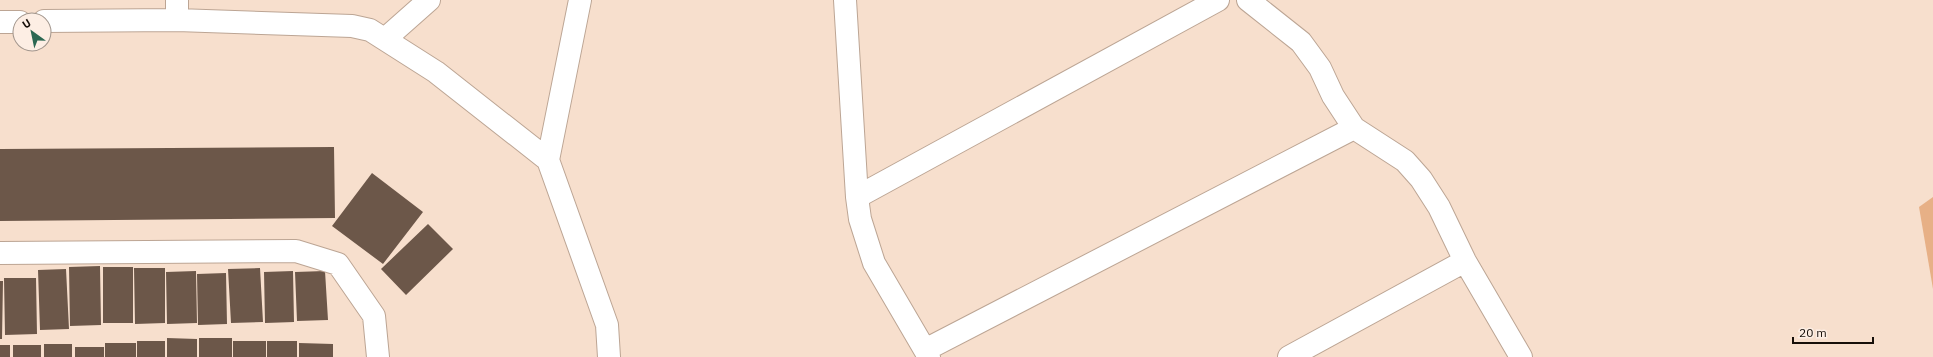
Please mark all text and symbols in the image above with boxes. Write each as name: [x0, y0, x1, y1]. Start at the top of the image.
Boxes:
north arrow: [12, 12, 52, 52]
text: U: [20, 16, 34, 32]
scale bar: [1793, 319, 1873, 345]
text: 20 m: [1799, 325, 1827, 340]

